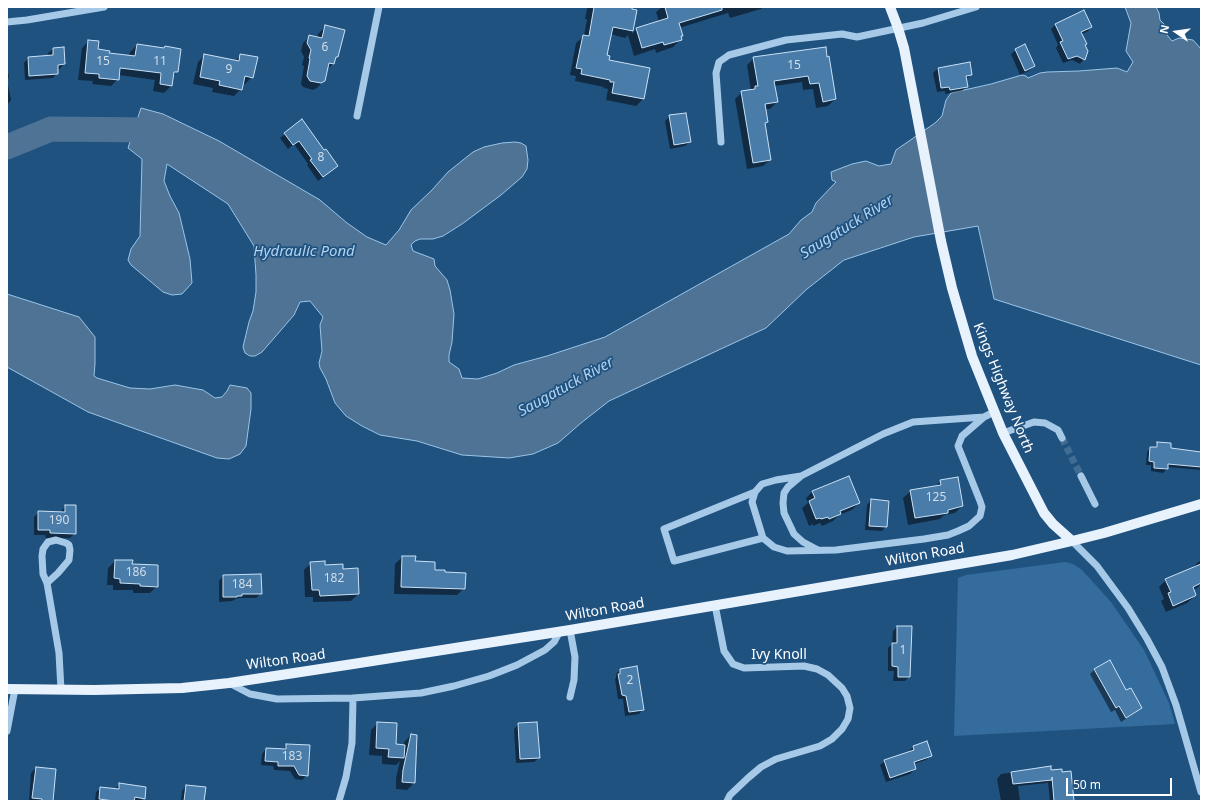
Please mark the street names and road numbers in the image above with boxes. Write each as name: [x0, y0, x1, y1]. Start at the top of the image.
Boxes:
street label: Kings Highway North: [969, 320, 1037, 456]
street label: Wilton Road: [884, 540, 966, 570]
street label: Wilton Road: [564, 595, 646, 625]
street label: Wilton Road: [245, 646, 327, 674]
street label: Ivy Knoll: [751, 647, 807, 663]

